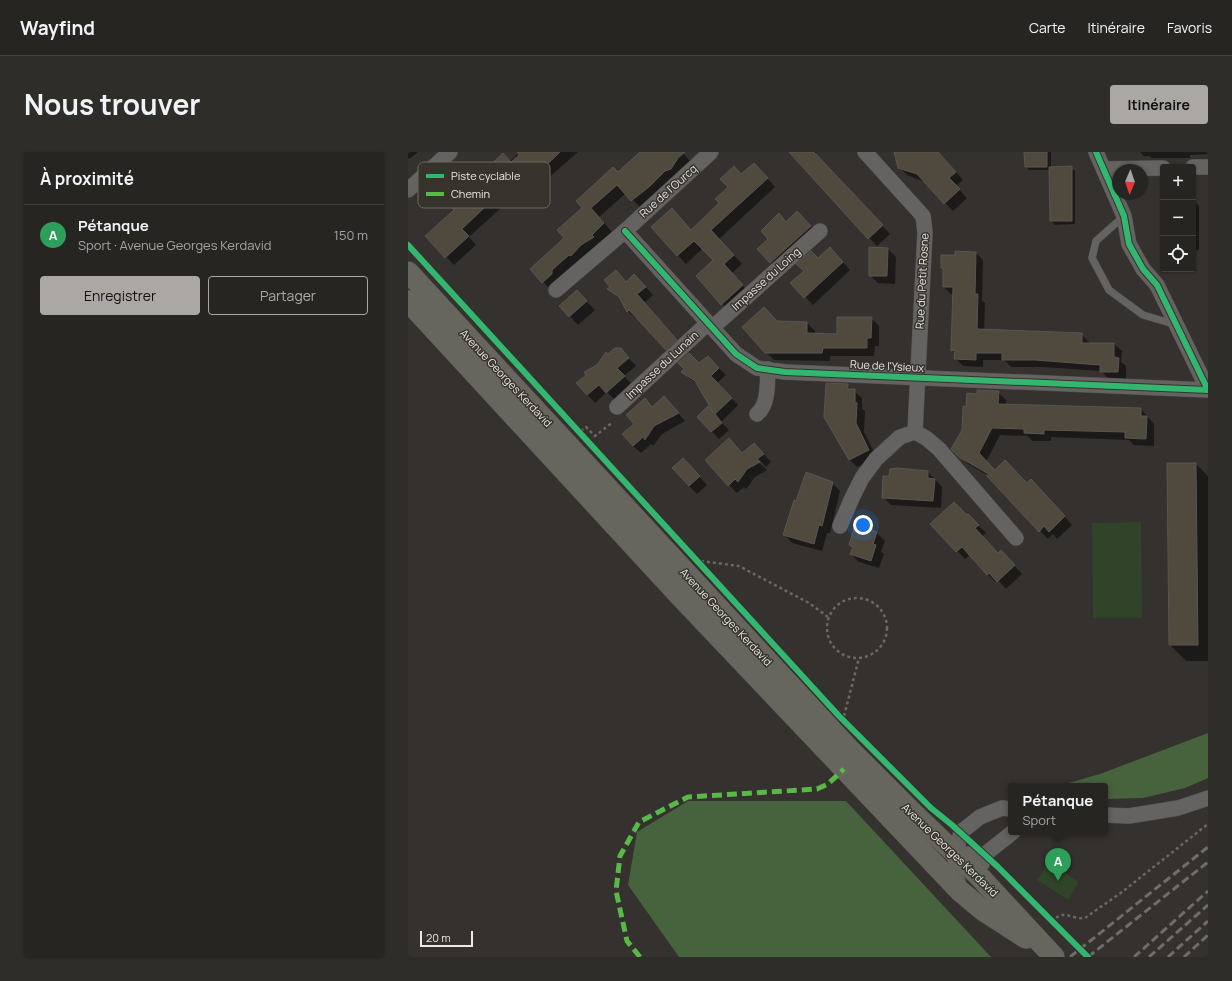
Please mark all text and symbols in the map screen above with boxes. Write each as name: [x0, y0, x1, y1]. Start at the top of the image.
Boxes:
text: Wayfind: [20, 15, 95, 41]
text: Carte: [1029, 18, 1065, 37]
text: Itinéraire: [1087, 18, 1145, 37]
text: Favoris: [1167, 18, 1212, 37]
text: Nous trouver: [24, 85, 200, 123]
button: Itinéraire: [1110, 85, 1208, 124]
street label: Rue de l'Ourcq: [636, 161, 700, 221]
legend: [418, 162, 550, 208]
north arrow: [1112, 164, 1148, 200]
map controls: [1160, 164, 1196, 272]
button: +: [1160, 164, 1196, 200]
text: À proximité: [40, 167, 134, 190]
text: Piste cyclable: [451, 168, 521, 183]
text: Chemin: [451, 186, 490, 201]
button: −: [1160, 200, 1196, 236]
text: Pétanque: [78, 215, 149, 236]
text: A: [49, 226, 57, 244]
text: 150 m: [334, 226, 368, 244]
street label: Rue du Petit Rosne: [911, 232, 932, 329]
text: Sport · Avenue Georges Kerdavid: [78, 236, 272, 254]
button: locate: [1160, 236, 1196, 272]
street label: Impasse du Loing: [728, 244, 803, 314]
button: Enregistrer: [40, 276, 200, 315]
button: Partager: [208, 276, 368, 315]
street label: Avenue Georges Kerdavid: [457, 325, 556, 430]
street label: Impasse du Lunain: [622, 327, 701, 402]
street label: Rue de l'Ysieux: [850, 356, 925, 375]
your location: [853, 515, 873, 535]
street label: Avenue Georges Kerdavid: [677, 564, 776, 669]
popup: [1008, 783, 1108, 835]
text: Pétanque: [1023, 790, 1093, 811]
street label: Avenue Georges Kerdavid: [899, 800, 1002, 900]
text: Sport: [1023, 811, 1056, 829]
pin: A: [1045, 848, 1071, 881]
scale bar: [420, 929, 473, 948]
text: 20 m: [426, 930, 451, 945]

